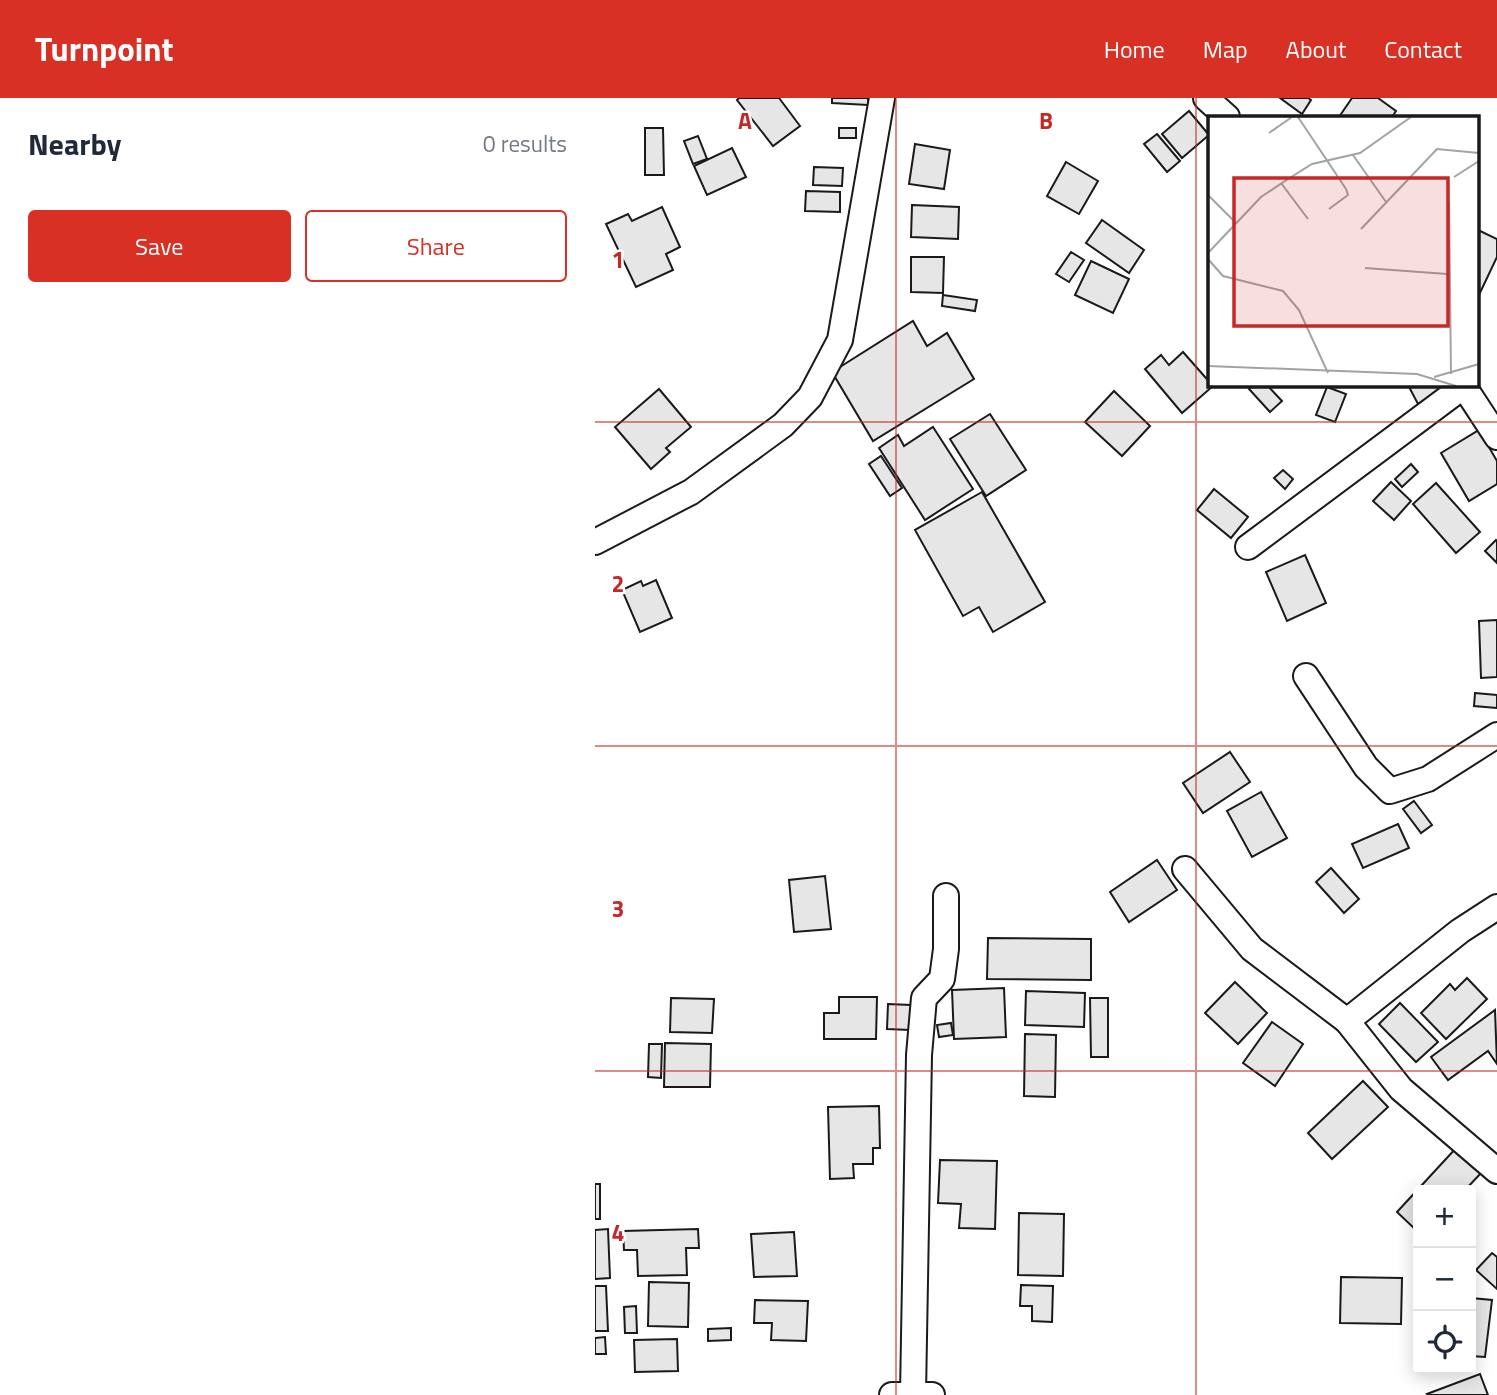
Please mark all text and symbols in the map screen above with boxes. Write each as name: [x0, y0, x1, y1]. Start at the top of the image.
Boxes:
text: Turnpoint: [35, 24, 174, 74]
text: Home: [1104, 31, 1165, 67]
text: Map: [1203, 31, 1248, 67]
text: About: [1286, 31, 1346, 67]
text: Contact: [1384, 31, 1462, 67]
text: A: [738, 103, 752, 138]
text: B: [1039, 103, 1053, 138]
inset map: [1208, 116, 1479, 387]
text: Nearby: [28, 121, 121, 167]
text: 0 results: [483, 126, 567, 161]
button: Save: [28, 210, 291, 282]
button: Share: [305, 210, 567, 282]
text: 1: [612, 242, 624, 277]
text: 2: [612, 566, 624, 601]
text: 3: [612, 891, 624, 926]
map controls: [1413, 1185, 1476, 1374]
button: +: [1413, 1185, 1476, 1248]
text: 4: [612, 1215, 624, 1250]
button: −: [1413, 1248, 1476, 1311]
button: locate: [1413, 1311, 1476, 1374]

